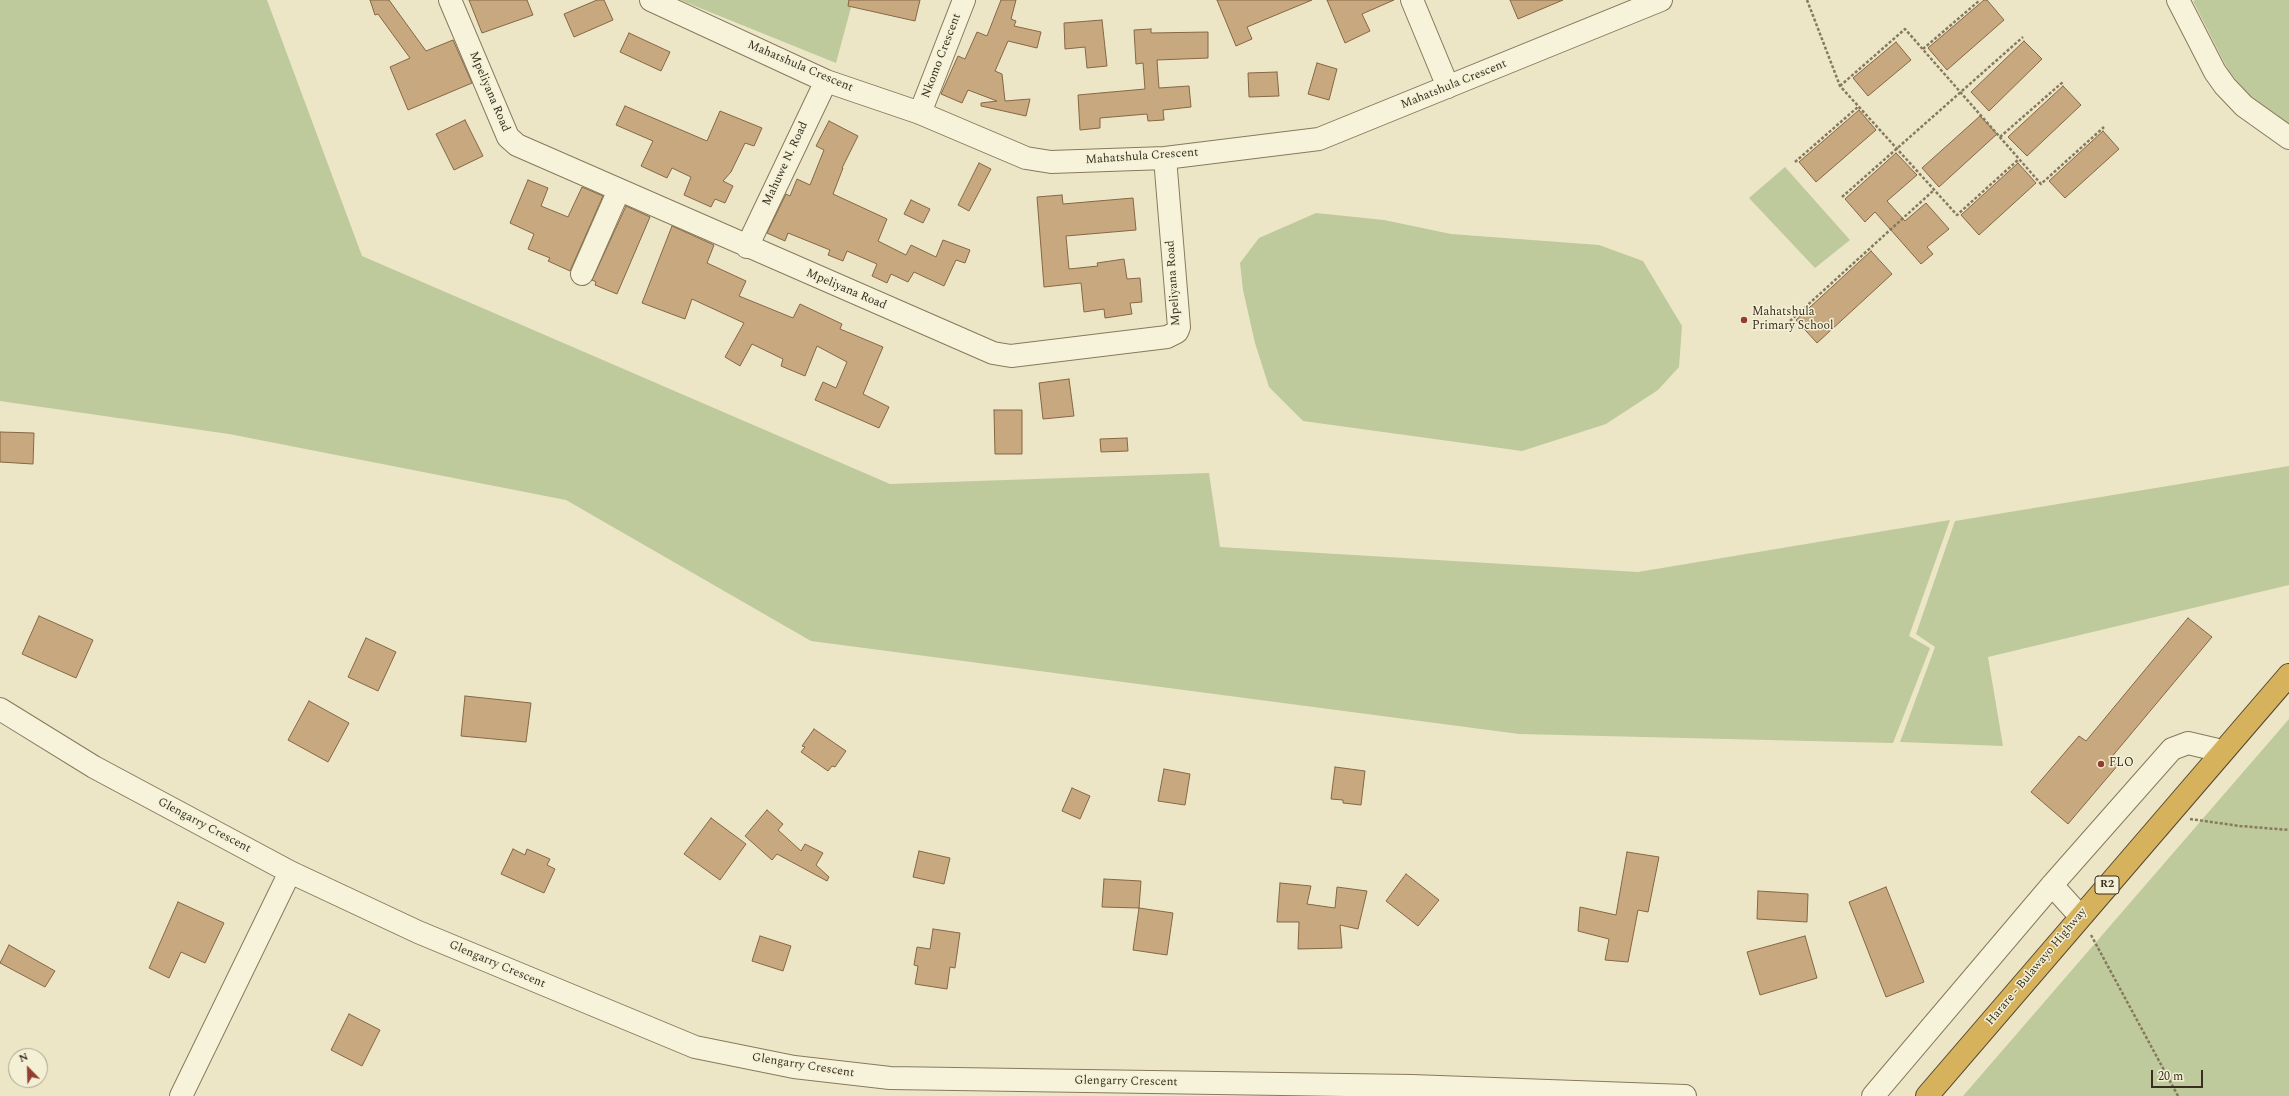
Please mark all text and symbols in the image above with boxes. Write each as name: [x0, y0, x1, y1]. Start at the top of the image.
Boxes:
street label: Nkomo Crescent: [919, 12, 965, 100]
street label: Mahatshula Crescent: [745, 38, 855, 96]
street label: Mpeliyana Road: [466, 50, 512, 134]
street label: Mahatshula Crescent: [1399, 57, 1509, 113]
street label: Mahuwe N. Road: [760, 120, 812, 208]
street label: Mahatshula Crescent: [1085, 146, 1199, 168]
street label: Mpeliyana Road: [1164, 240, 1184, 326]
street label: Mpeliyana Road: [804, 267, 888, 313]
place label: Mahatshula Primary School: [1752, 306, 1834, 334]
marker: Mahatshula Primary School: [1739, 315, 1749, 325]
place label: FLO: [2109, 757, 2134, 771]
marker: FLO: [2096, 759, 2106, 769]
street label: Glengarry Crescent: [155, 795, 253, 857]
road number: R2: [2095, 876, 2119, 894]
street label: Harare - Bulawayo Highway: [1984, 905, 2090, 1029]
street label: Glengarry Crescent: [447, 938, 547, 992]
north arrow: [8, 1048, 48, 1088]
text: N: [16, 1048, 31, 1067]
street label: Glengarry Crescent: [751, 1051, 855, 1081]
scale bar: [2153, 1062, 2205, 1088]
text: 20 m: [2158, 1067, 2183, 1086]
street label: Glengarry Crescent: [1074, 1074, 1178, 1090]

